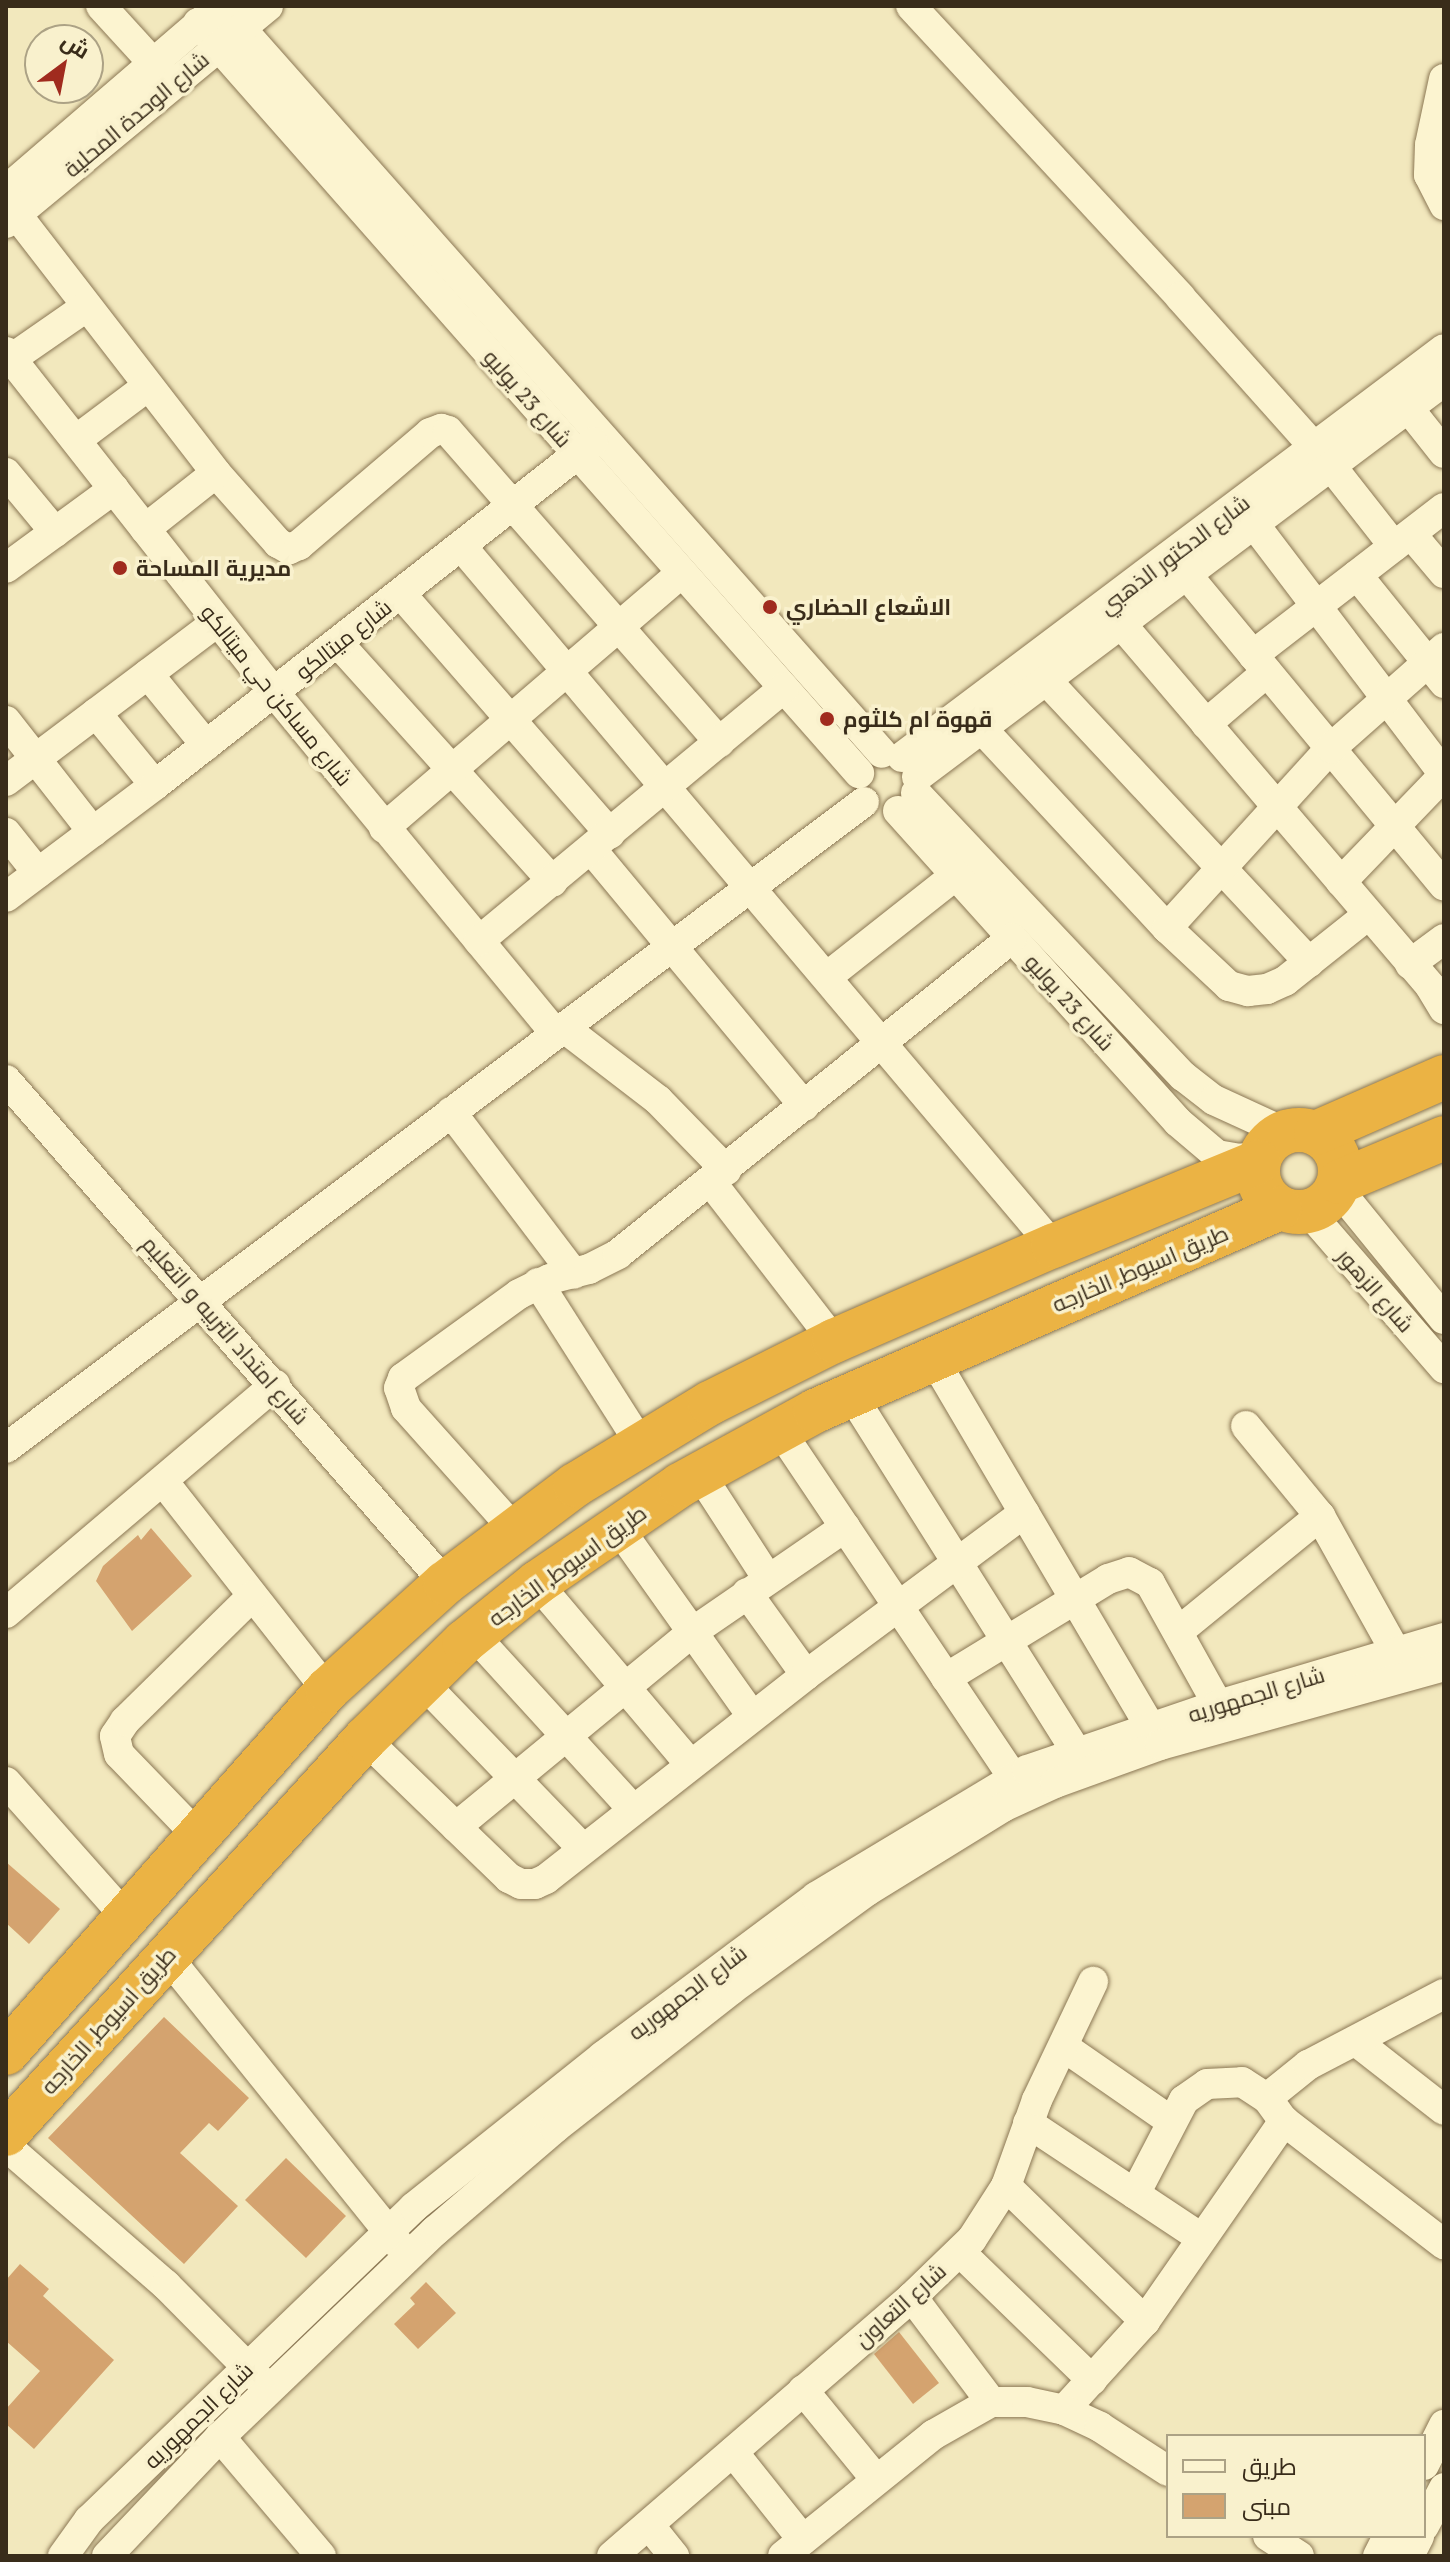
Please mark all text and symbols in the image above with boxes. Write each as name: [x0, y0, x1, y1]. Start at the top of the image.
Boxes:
north arrow: [24, 24, 104, 104]
street label: شارع الوحدة المحلية: [58, 46, 214, 182]
street label: شارع 23 يوليو: [478, 344, 578, 452]
street label: شارع الدكتور الذهبي: [1094, 489, 1254, 619]
place label: مديرية المساحة: [136, 555, 291, 581]
marker: مديرية المساحة: [111, 559, 129, 577]
street label: شارع ميتالكو: [290, 593, 396, 685]
place label: الاشعاع الحضاري: [786, 594, 951, 620]
marker: الاشعاع الحضاري: [761, 598, 779, 616]
street label: شارع مساكن حي ميتالكو: [196, 599, 358, 791]
place label: قهوة ام كلثوم: [843, 706, 992, 732]
marker: قهوة ام كلثوم: [818, 710, 836, 728]
street label: شارع 23 يوليو: [1020, 948, 1120, 1056]
street label: طريق اسيوط, الخارجه: [1048, 1219, 1232, 1317]
street label: شارع امتداد التربيه و التعليم: [137, 1230, 315, 1430]
street label: شارع الزهور: [1332, 1243, 1420, 1337]
street label: طريق اسيوط, الخارجه: [482, 1499, 652, 1631]
street label: شارع الجمهوريه: [1185, 1661, 1327, 1727]
street label: شارع الجمهوريه: [623, 1939, 751, 2045]
street label: طريق اسيوط, الخارجه: [35, 1941, 181, 2099]
street label: شارع التعاون: [849, 2257, 951, 2353]
street label: شارع الجمهوريه: [138, 2356, 258, 2474]
legend: [1166, 2434, 1426, 2538]
text: طريق: [1242, 2450, 1297, 2482]
text: مبنى: [1242, 2490, 1291, 2522]

